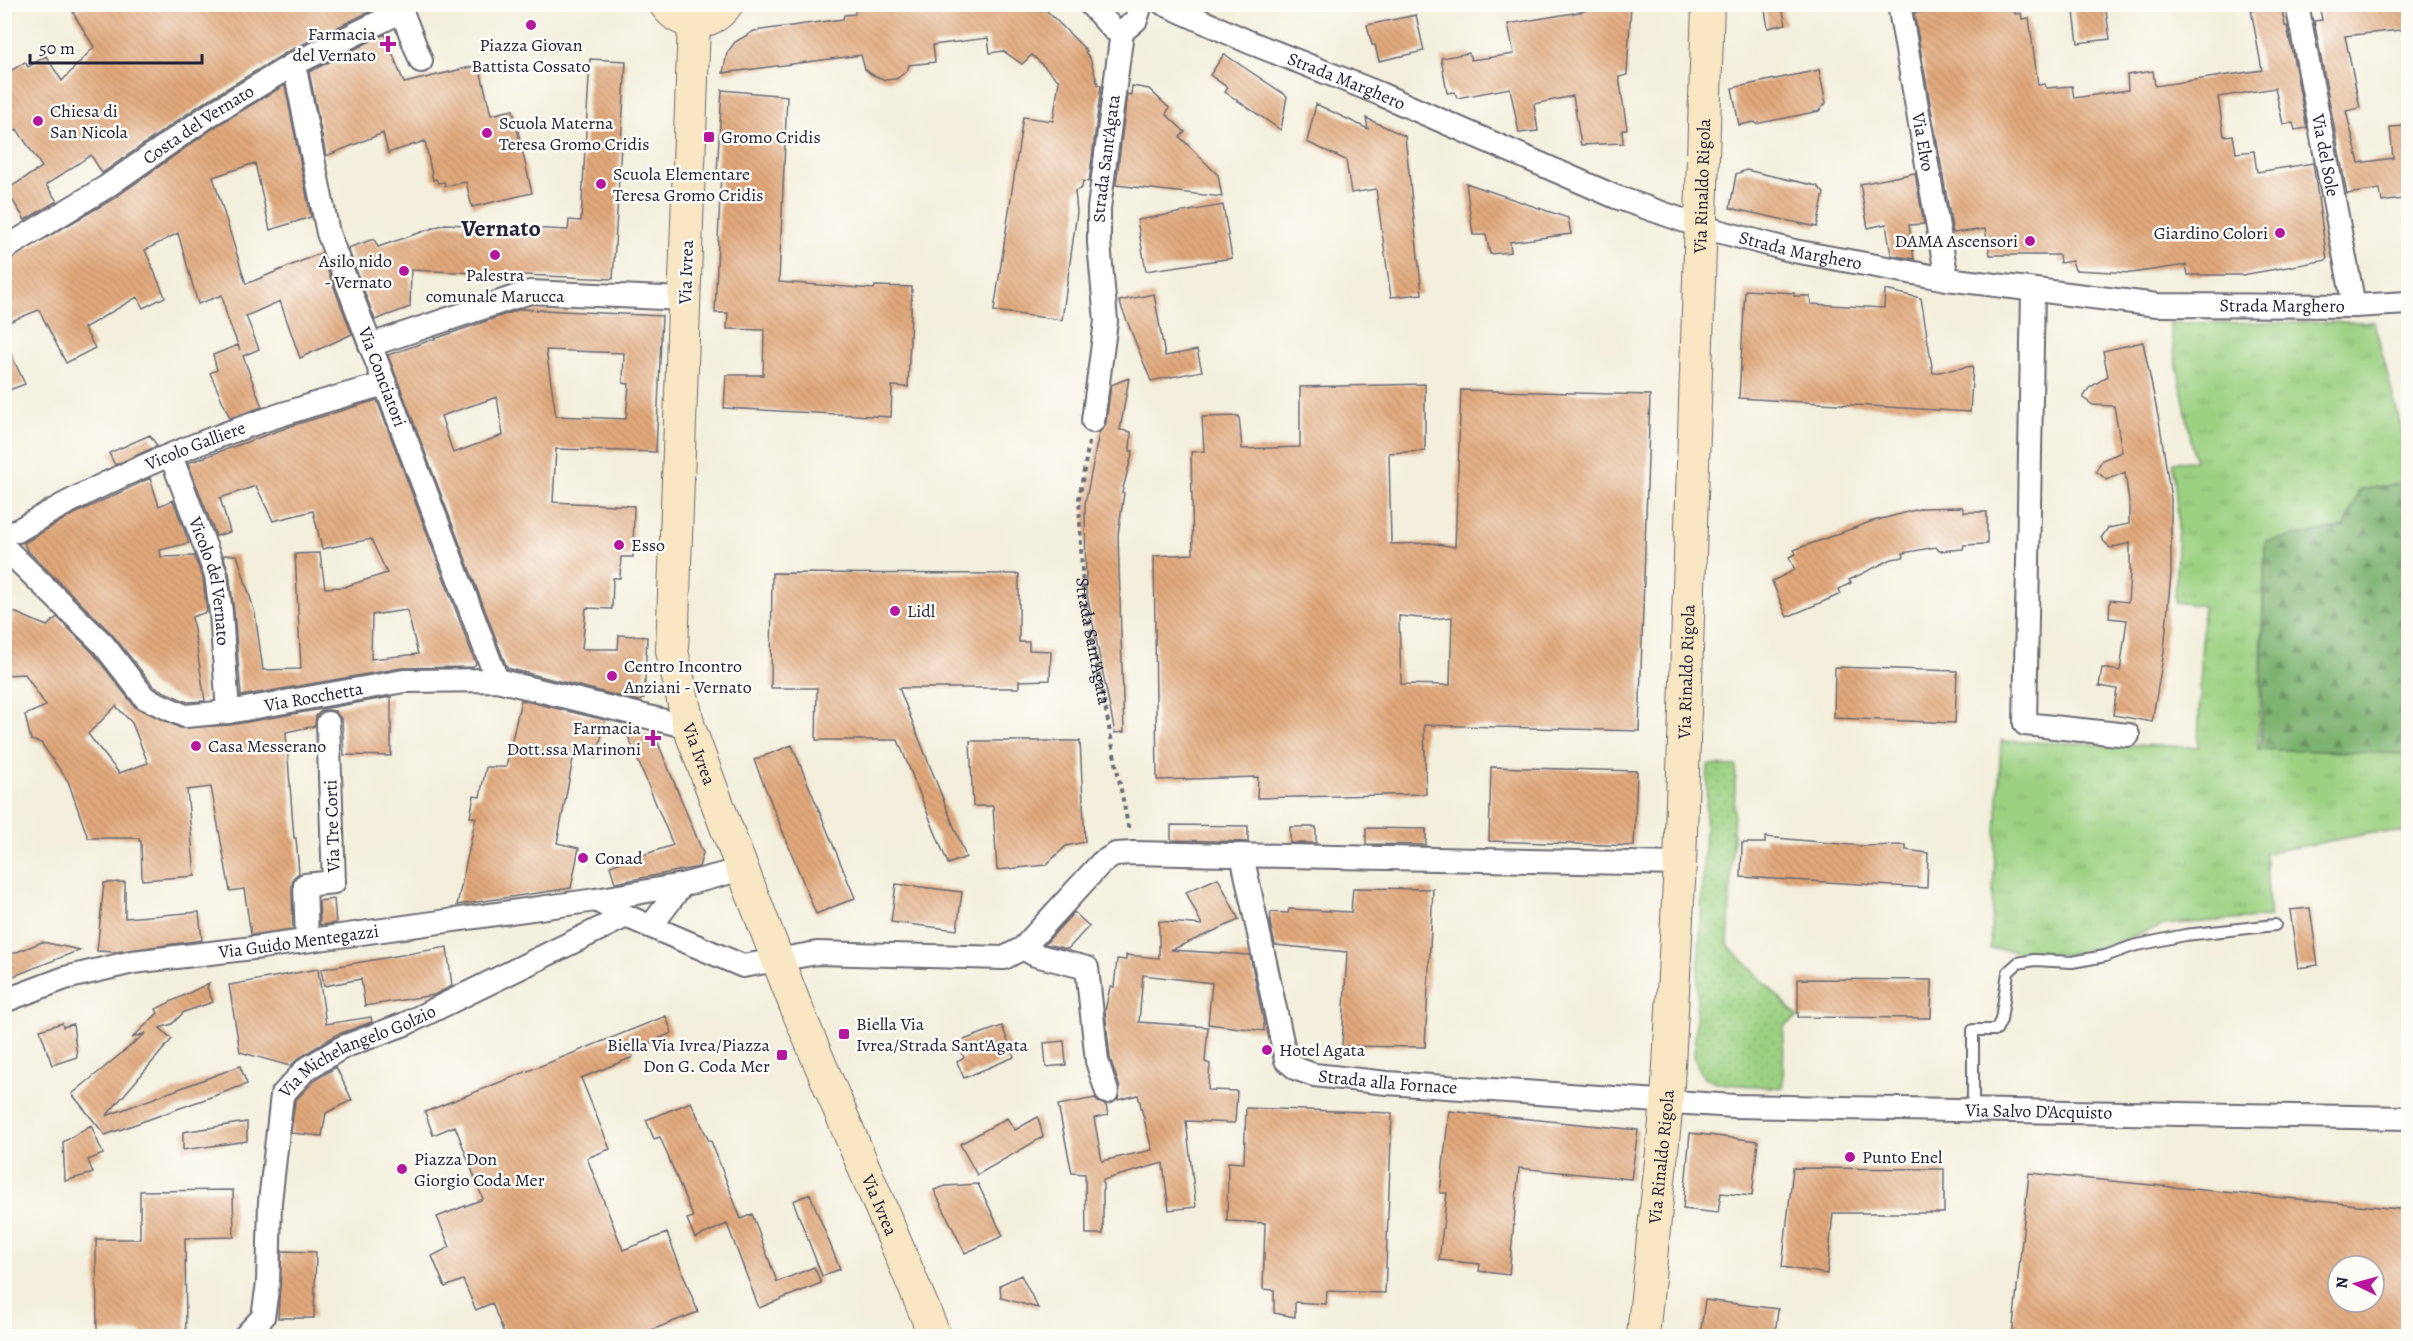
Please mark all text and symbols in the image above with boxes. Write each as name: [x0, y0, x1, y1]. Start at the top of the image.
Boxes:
marker: Piazza Giovan Battista Cossato: [524, 18, 538, 32]
place label: Farmacia del Vernato: [293, 22, 377, 67]
scale bar: [30, 27, 202, 65]
place label: Piazza Giovan Battista Cossato: [472, 33, 590, 78]
text: 50 m: [39, 36, 75, 60]
marker: Farmacia del Vernato: [381, 37, 395, 51]
street label: Strada Marghero: [1284, 46, 1409, 116]
street label: Costa del Vernato: [138, 79, 258, 170]
street label: Strada Sant'Agata: [1087, 92, 1126, 223]
place label: Chiesa di San Nicola: [50, 99, 129, 144]
street label: Via Elvo: [1906, 110, 1940, 173]
place label: Scuola Materna Teresa Gromo Cridis: [499, 111, 649, 156]
street label: Via del Sole: [2306, 111, 2345, 199]
marker: Chiesa di San Nicola: [31, 114, 45, 128]
street label: Via Rinaldo Rigola: [1688, 118, 1716, 255]
place label: Gromo Cridis: [721, 125, 821, 149]
marker: Scuola Materna Teresa Gromo Cridis: [480, 126, 494, 140]
marker: Gromo Cridis: [702, 130, 716, 144]
place label: Scuola Elementare Teresa Gromo Cridis: [613, 162, 763, 207]
marker: Scuola Elementare Teresa Gromo Cridis: [594, 177, 608, 191]
district label: Vernato: [460, 212, 541, 244]
place label: Giardino Colori: [2154, 221, 2268, 245]
street label: Strada Marghero: [1737, 225, 1864, 275]
marker: Giardino Colori: [2273, 226, 2287, 240]
place label: DAMA Ascensori: [1894, 229, 2018, 253]
marker: DAMA Ascensori: [2023, 234, 2037, 248]
street label: Via Ivrea: [673, 239, 699, 306]
marker: Palestra comunale Marucca: [488, 248, 502, 262]
place label: Asilo nido - Vernato: [318, 249, 392, 294]
place label: Palestra comunale Marucca: [426, 263, 565, 308]
marker: Asilo nido - Vernato: [397, 264, 411, 278]
street label: Strada Marghero: [2220, 293, 2345, 318]
street label: Via Conciatori: [352, 322, 412, 430]
street label: Vicolo Galliere: [141, 415, 249, 476]
street label: Vicolo del Vernato: [183, 512, 235, 646]
place label: Esso: [631, 533, 665, 557]
marker: Esso: [612, 538, 626, 552]
street label: Strada Sant'Agata: [1070, 577, 1117, 707]
place label: Lidl: [907, 599, 936, 623]
street label: Via Rinaldo Rigola: [1672, 603, 1700, 740]
marker: Lidl: [888, 604, 902, 618]
place label: Centro Incontro Anziani - Vernato: [623, 654, 752, 699]
marker: Centro Incontro Anziani - Vernato: [605, 669, 619, 683]
street label: Via Rocchetta: [261, 676, 365, 718]
place label: Farmacia Dott.ssa Marinoni: [506, 716, 642, 761]
street label: Via Ivrea: [676, 719, 722, 789]
marker: Farmacia Dott.ssa Marinoni: [646, 731, 660, 745]
place label: Casa Messerano: [208, 734, 326, 758]
marker: Casa Messerano: [189, 739, 203, 753]
street label: Via Tre Corti: [318, 779, 346, 874]
place label: Conad: [595, 846, 643, 870]
marker: Conad: [576, 851, 590, 865]
street label: Via Guido Mentegazzi: [216, 919, 380, 964]
street label: Via Michelangelo Golzio: [273, 999, 440, 1104]
place label: Biella Via Ivrea/Strada Sant'Agata: [856, 1012, 1029, 1057]
marker: Biella Via Ivrea/Strada Sant'Agata: [837, 1027, 851, 1041]
place label: Biella Via Ivrea/Piazza Don G. Coda Mer: [607, 1033, 771, 1078]
place label: Hotel Agata: [1279, 1038, 1366, 1062]
marker: Hotel Agata: [1260, 1043, 1274, 1057]
marker: Biella Via Ivrea/Piazza Don G. Coda Mer: [775, 1048, 789, 1062]
street label: Strada alla Fornace: [1317, 1064, 1458, 1100]
street label: Via Rinaldo Rigola: [1642, 1089, 1680, 1226]
street label: Via Salvo D'Acquisto: [1964, 1098, 2113, 1125]
place label: Punto Enel: [1862, 1145, 1943, 1169]
place label: Piazza Don Giorgio Coda Mer: [414, 1147, 545, 1192]
marker: Punto Enel: [1843, 1150, 1857, 1164]
marker: Piazza Don Giorgio Coda Mer: [395, 1162, 409, 1176]
street label: Via Ivrea: [856, 1170, 904, 1240]
north arrow: [2326, 1254, 2386, 1314]
text: N: [2331, 1276, 2354, 1290]

